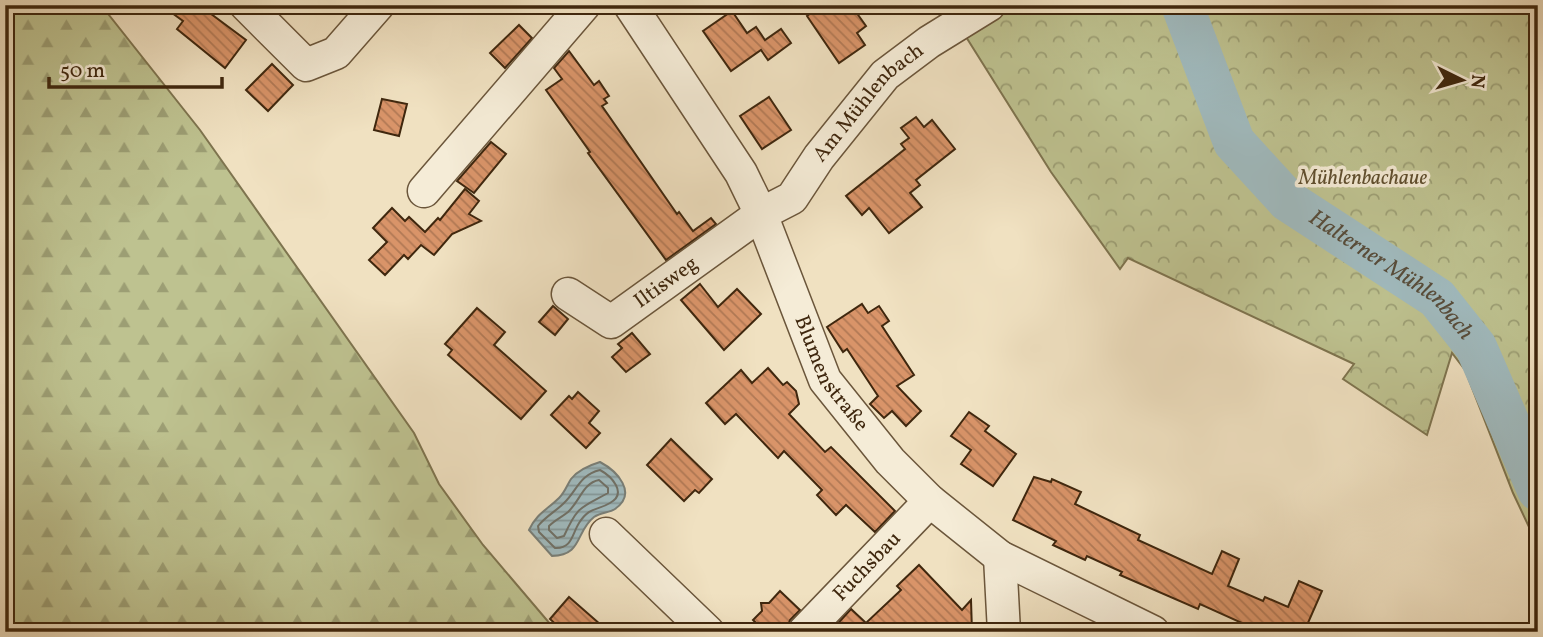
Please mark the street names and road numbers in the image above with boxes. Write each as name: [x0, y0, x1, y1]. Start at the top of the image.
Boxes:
street label: Am Mühlenbach: [806, 36, 930, 168]
street label: Iltisweg: [628, 249, 704, 315]
street label: Blumenstraße: [787, 311, 875, 438]
street label: Fuchsbau: [826, 525, 908, 608]

